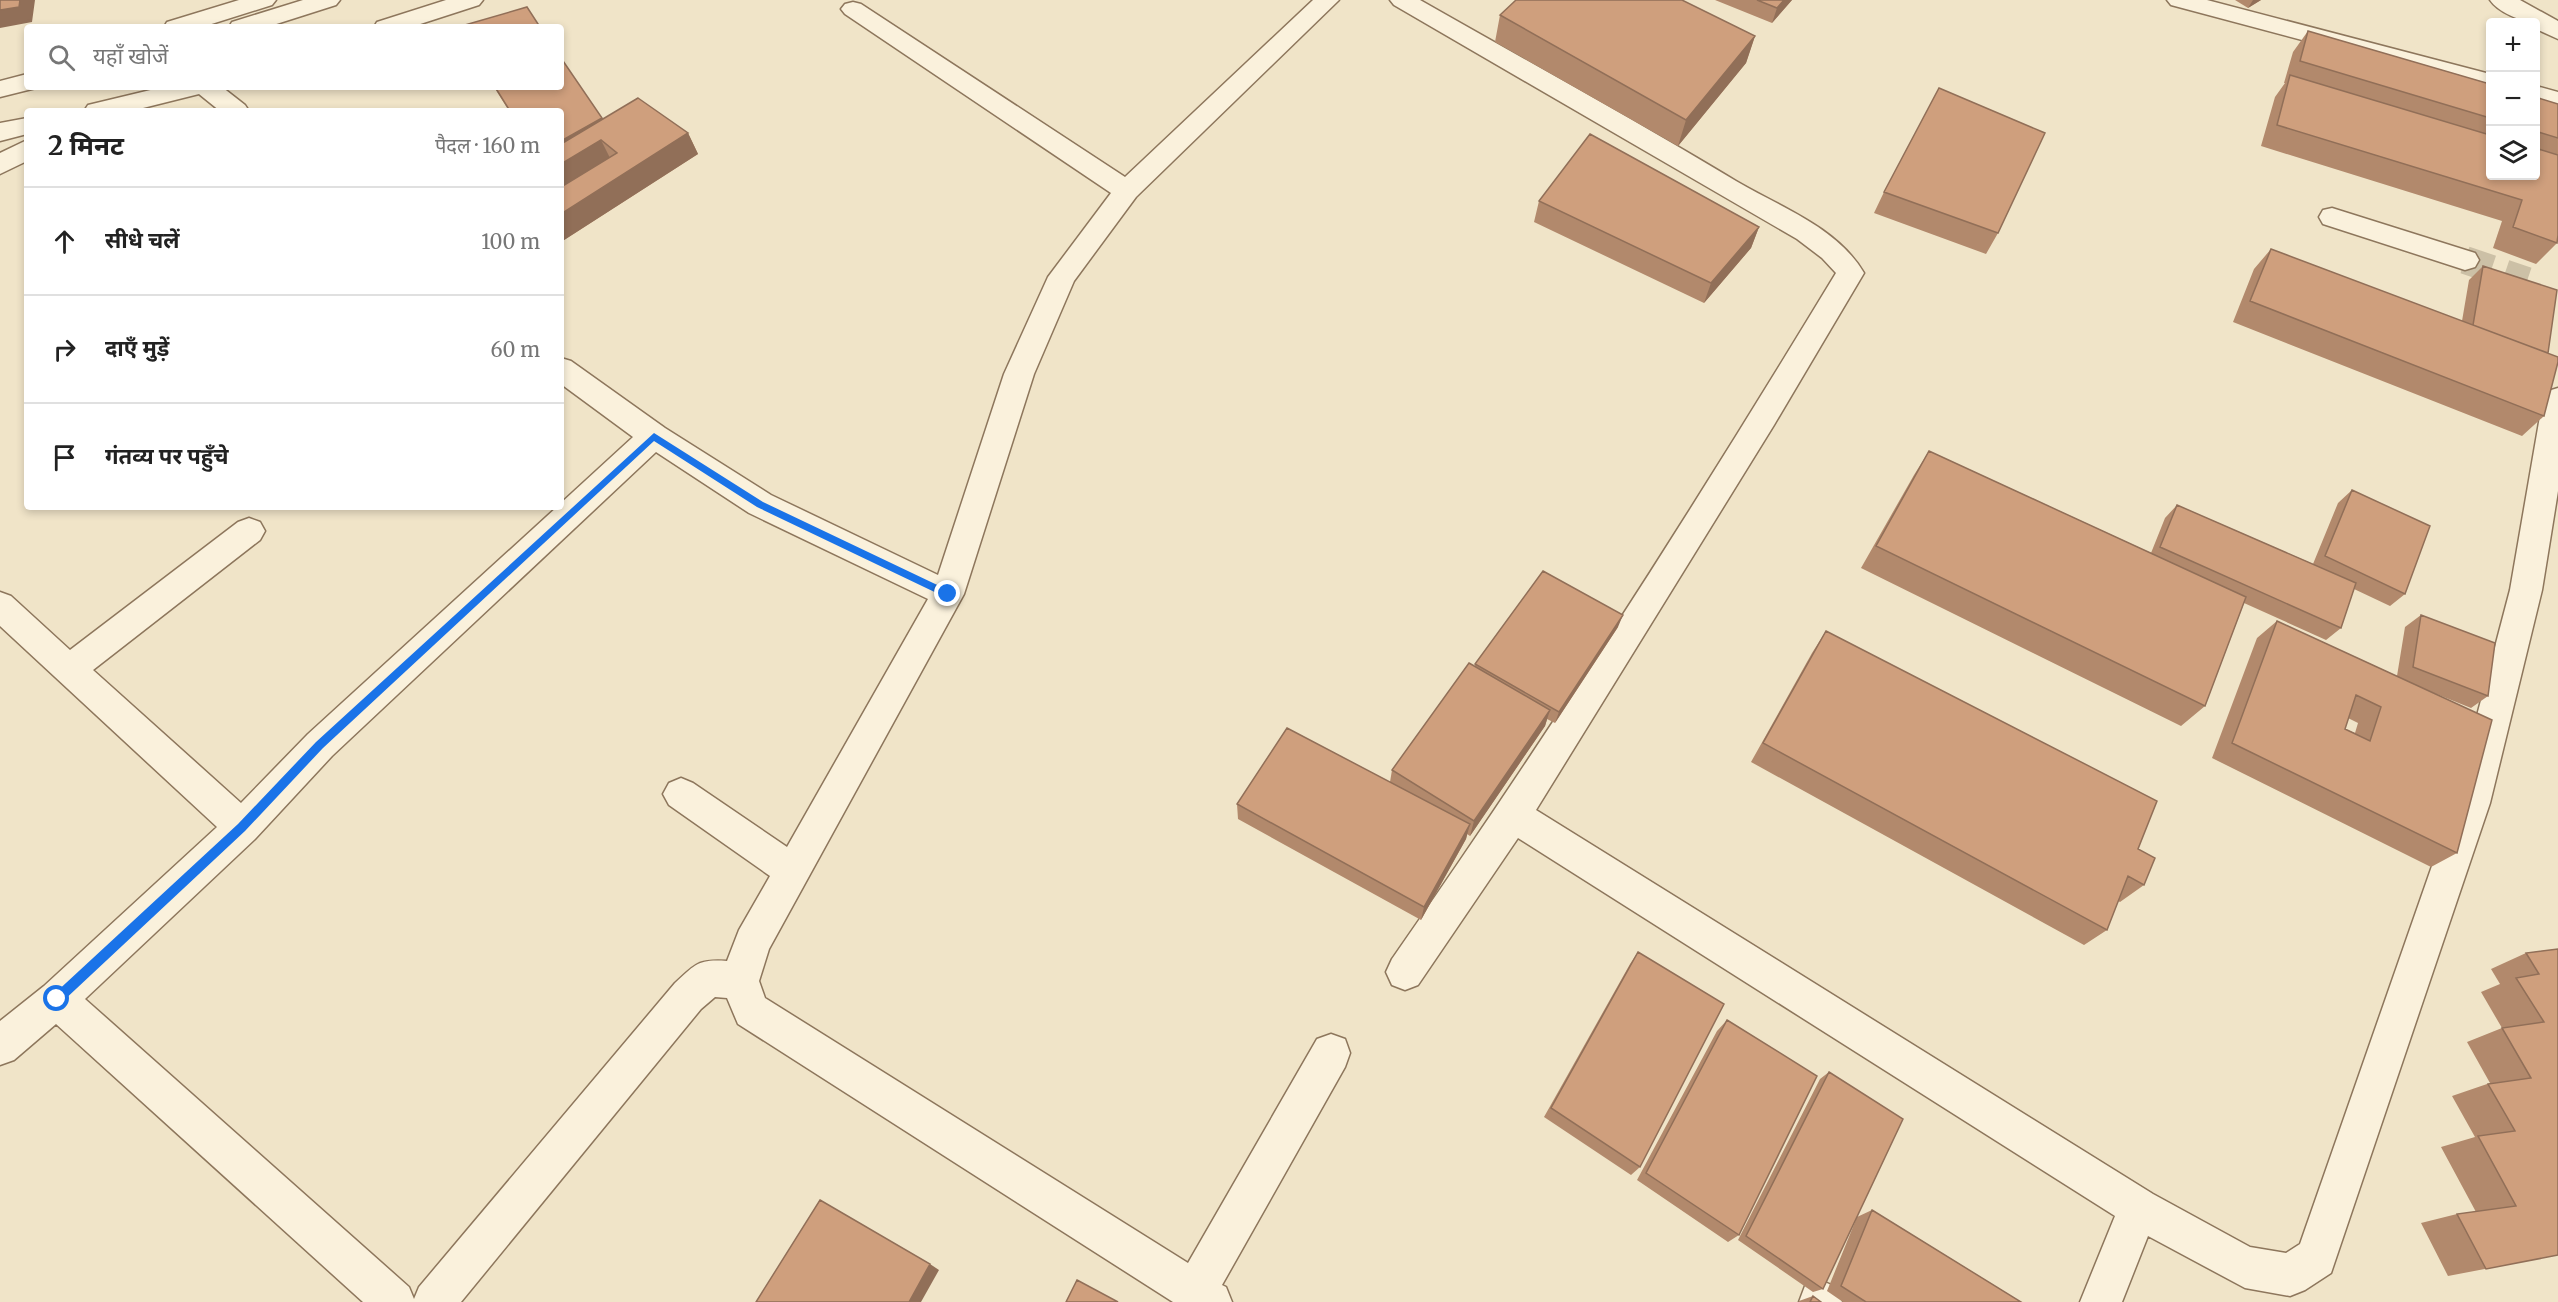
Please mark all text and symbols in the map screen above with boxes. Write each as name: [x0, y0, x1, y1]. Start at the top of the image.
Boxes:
map controls: [2486, 18, 2540, 180]
button: +: [2486, 18, 2540, 72]
search box: [24, 24, 564, 90]
icon: search: [45, 41, 78, 74]
text: यहाँ खोजें: [93, 42, 168, 70]
button: −: [2486, 72, 2540, 126]
button: layers: [2486, 126, 2540, 180]
text: 2 मिनट: [48, 129, 124, 162]
text: पैदल · 160 m: [435, 133, 540, 158]
icon: ahead: [48, 225, 81, 258]
text: सीधे चलें: [105, 226, 180, 254]
text: 100 m: [481, 229, 540, 254]
icon: right: [48, 333, 81, 366]
text: दाएँ मुड़ें: [105, 334, 169, 362]
text: 60 m: [490, 337, 540, 362]
icon: arrive: [48, 441, 81, 474]
text: गंतव्य पर पहुँचे: [105, 442, 229, 470]
route end: [934, 580, 960, 606]
route start: [43, 985, 69, 1011]

